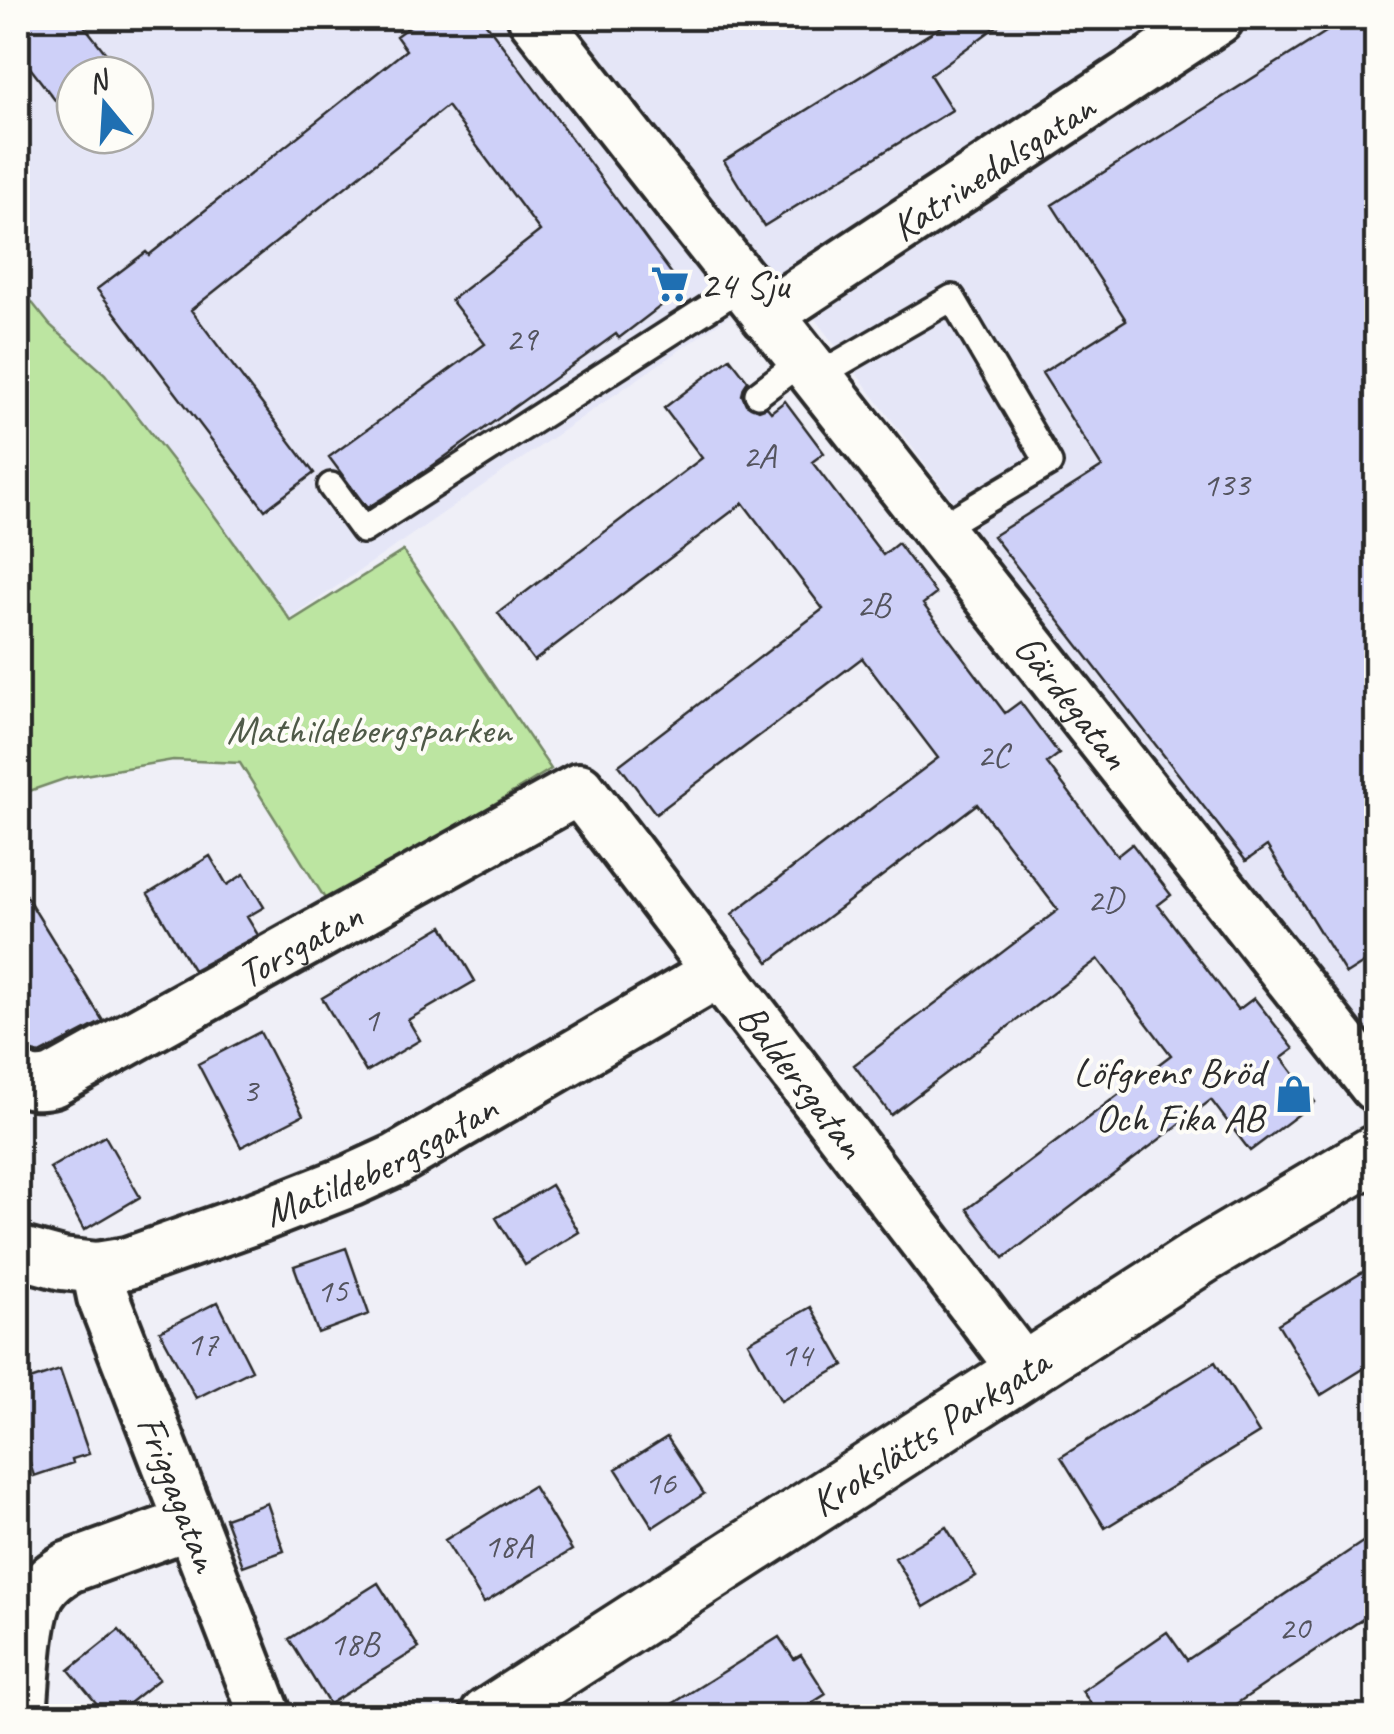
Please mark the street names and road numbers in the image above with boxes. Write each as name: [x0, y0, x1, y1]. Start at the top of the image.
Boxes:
street label: Katrinedalsgatan: [882, 81, 1106, 252]
street label: Gärdegatan: [1003, 624, 1141, 780]
street label: Torsgatan: [229, 890, 372, 1000]
street label: Baldersgatan: [726, 994, 877, 1169]
street label: Matildebergsgatan: [257, 1082, 507, 1238]
street label: Krokslätts Parkgata: [801, 1335, 1062, 1528]
street label: Friggagatan: [125, 1408, 232, 1581]

